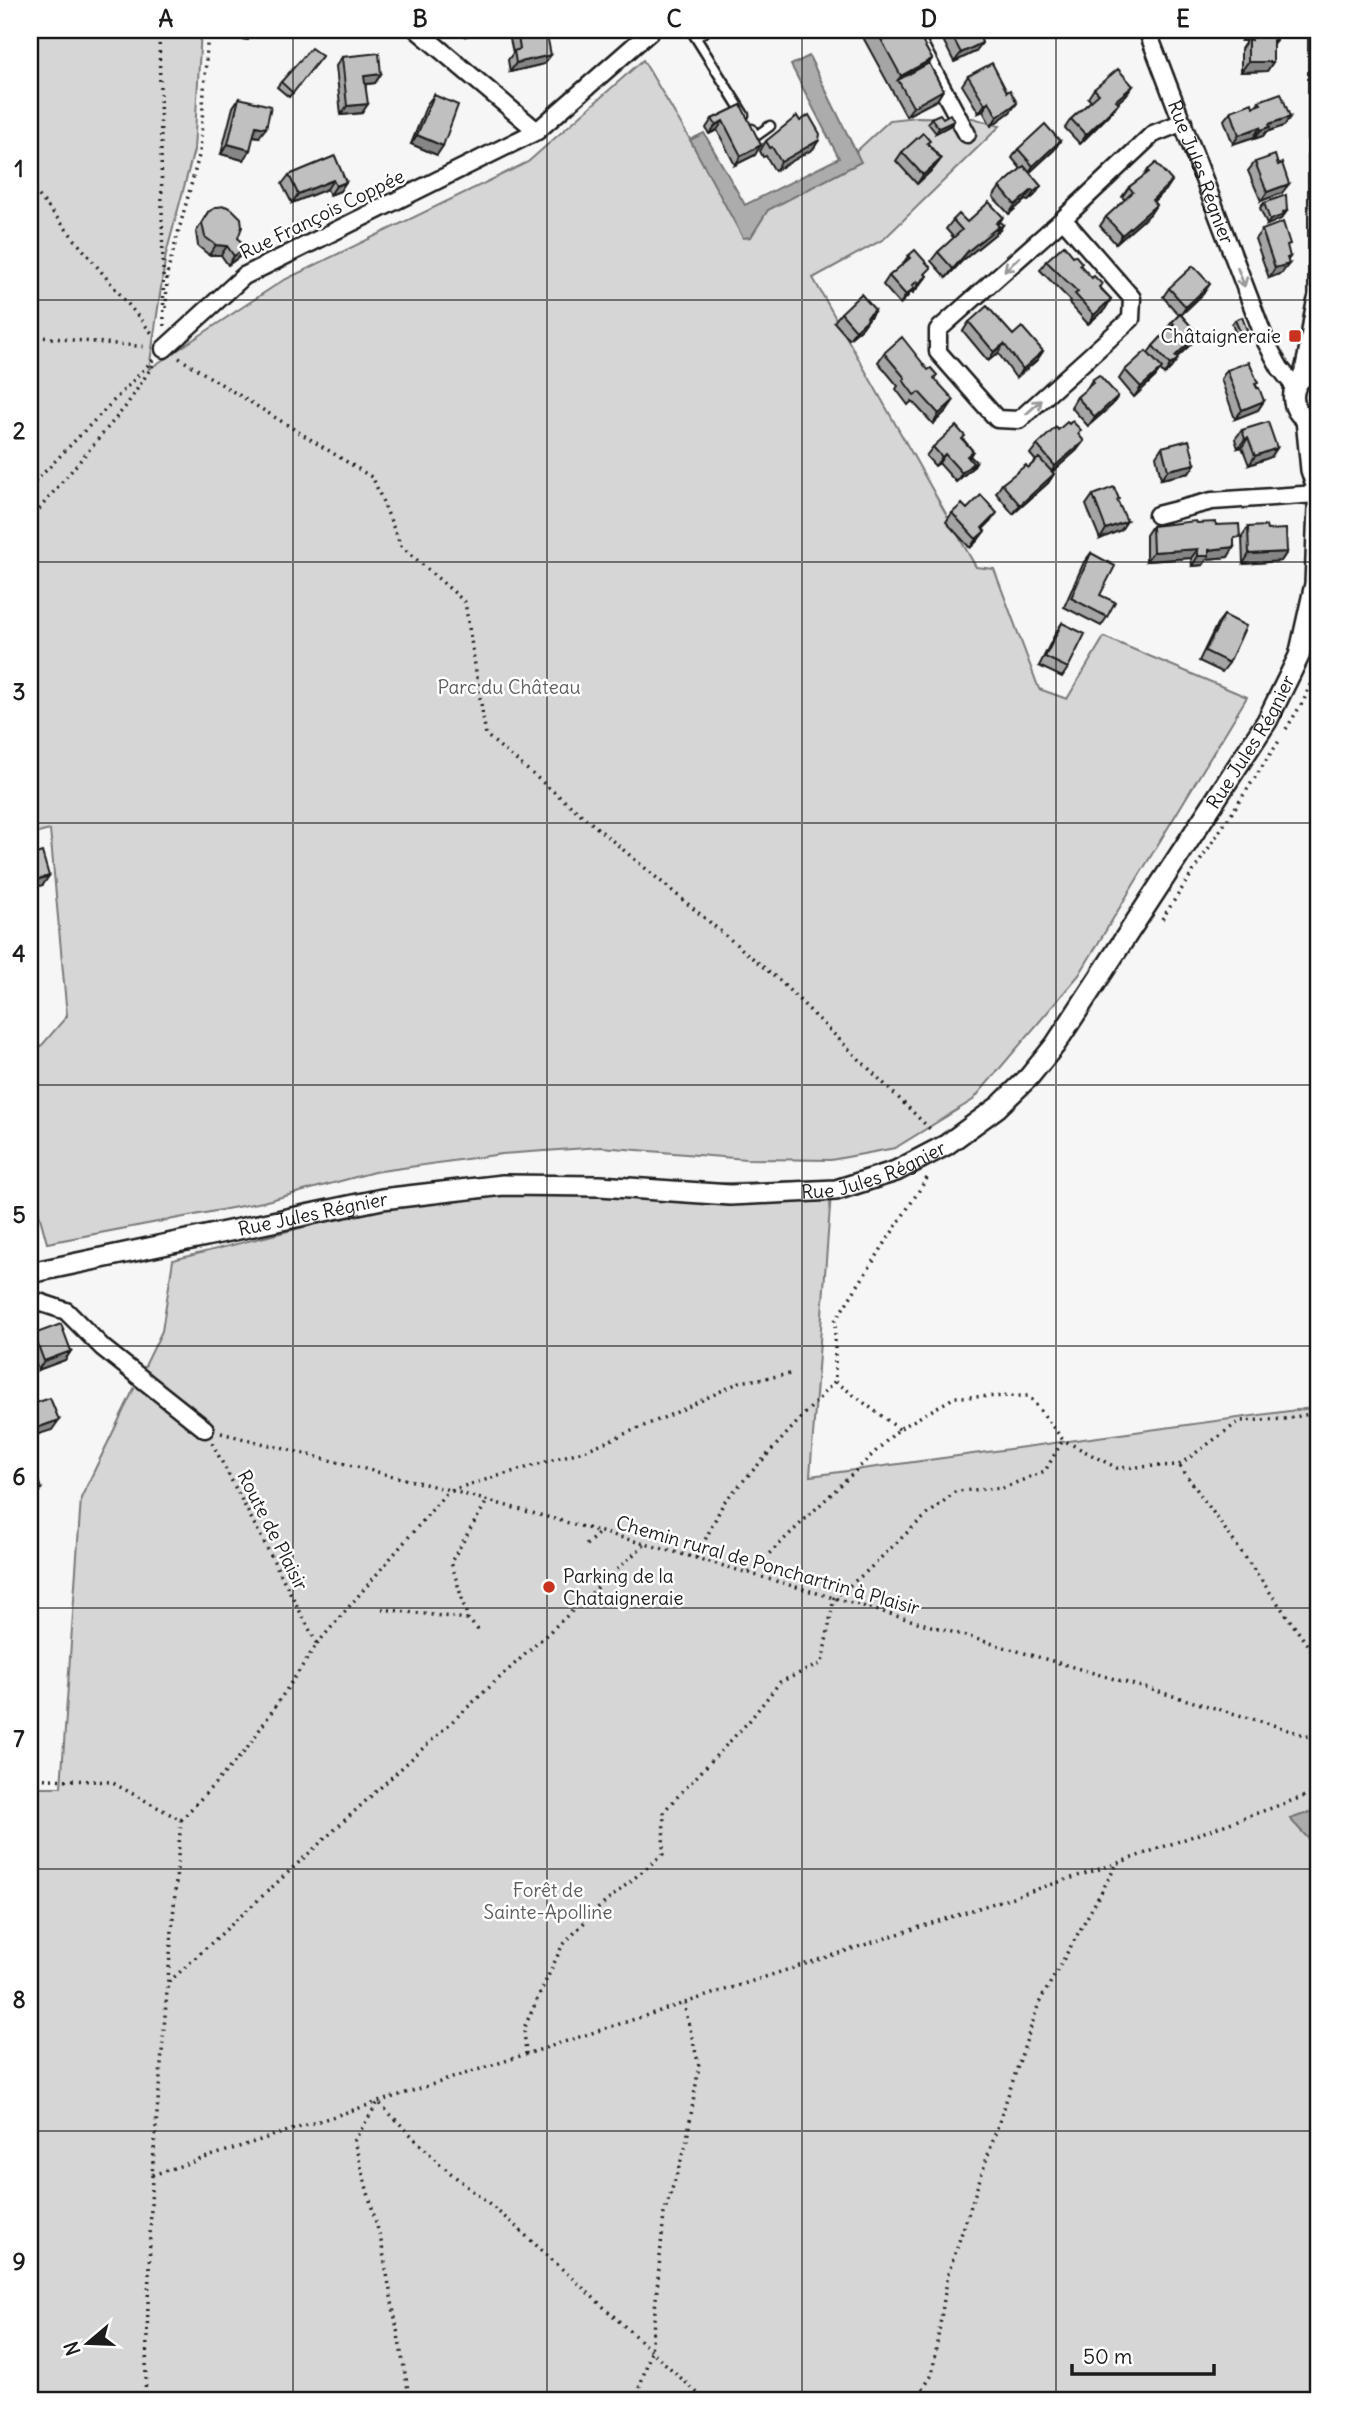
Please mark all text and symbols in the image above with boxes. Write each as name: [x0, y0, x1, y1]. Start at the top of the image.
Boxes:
text: A: [159, 4, 174, 33]
text: B: [412, 4, 428, 33]
text: C: [666, 4, 682, 33]
text: D: [921, 4, 937, 33]
text: E: [1176, 4, 1190, 33]
street label: Rue Jules Régnier: [1163, 97, 1240, 248]
text: 1: [14, 154, 24, 183]
street label: Rue François Coppée: [236, 164, 408, 264]
one-way arrow: [1003, 256, 1021, 272]
one-way arrow: [1236, 265, 1248, 287]
place label: Châtaigneraie: [1160, 324, 1281, 348]
marker: Châtaigneraie: [1287, 328, 1303, 344]
one-way arrow: [1025, 398, 1042, 415]
text: 2: [13, 416, 26, 445]
street label: Rue Jules Régnier: [1201, 671, 1300, 813]
park label: Parc du Château: [438, 675, 580, 699]
text: 3: [12, 677, 26, 706]
text: 4: [12, 939, 26, 968]
street label: Rue Jules Régnier: [800, 1135, 950, 1204]
street label: Rue Jules Régnier: [236, 1186, 389, 1241]
text: 5: [12, 1200, 26, 1229]
text: 6: [12, 1462, 26, 1491]
street label: Route de Plaisir: [232, 1466, 314, 1594]
street label: Chemin rural de Ponchartrin à Plaisir: [613, 1510, 923, 1620]
place label: Parking de la Chataigneraie: [563, 1564, 684, 1610]
marker: Parking de la Chataigneraie: [541, 1579, 557, 1595]
text: 7: [13, 1724, 25, 1753]
park label: Forêt de Sainte-Apolline: [484, 1878, 612, 1924]
text: 8: [12, 1985, 26, 2014]
text: 9: [12, 2247, 26, 2276]
north arrow: [52, 2308, 122, 2378]
scale bar: [1072, 2333, 1214, 2377]
text: N: [58, 2338, 85, 2359]
text: 50 m: [1083, 2343, 1132, 2370]

